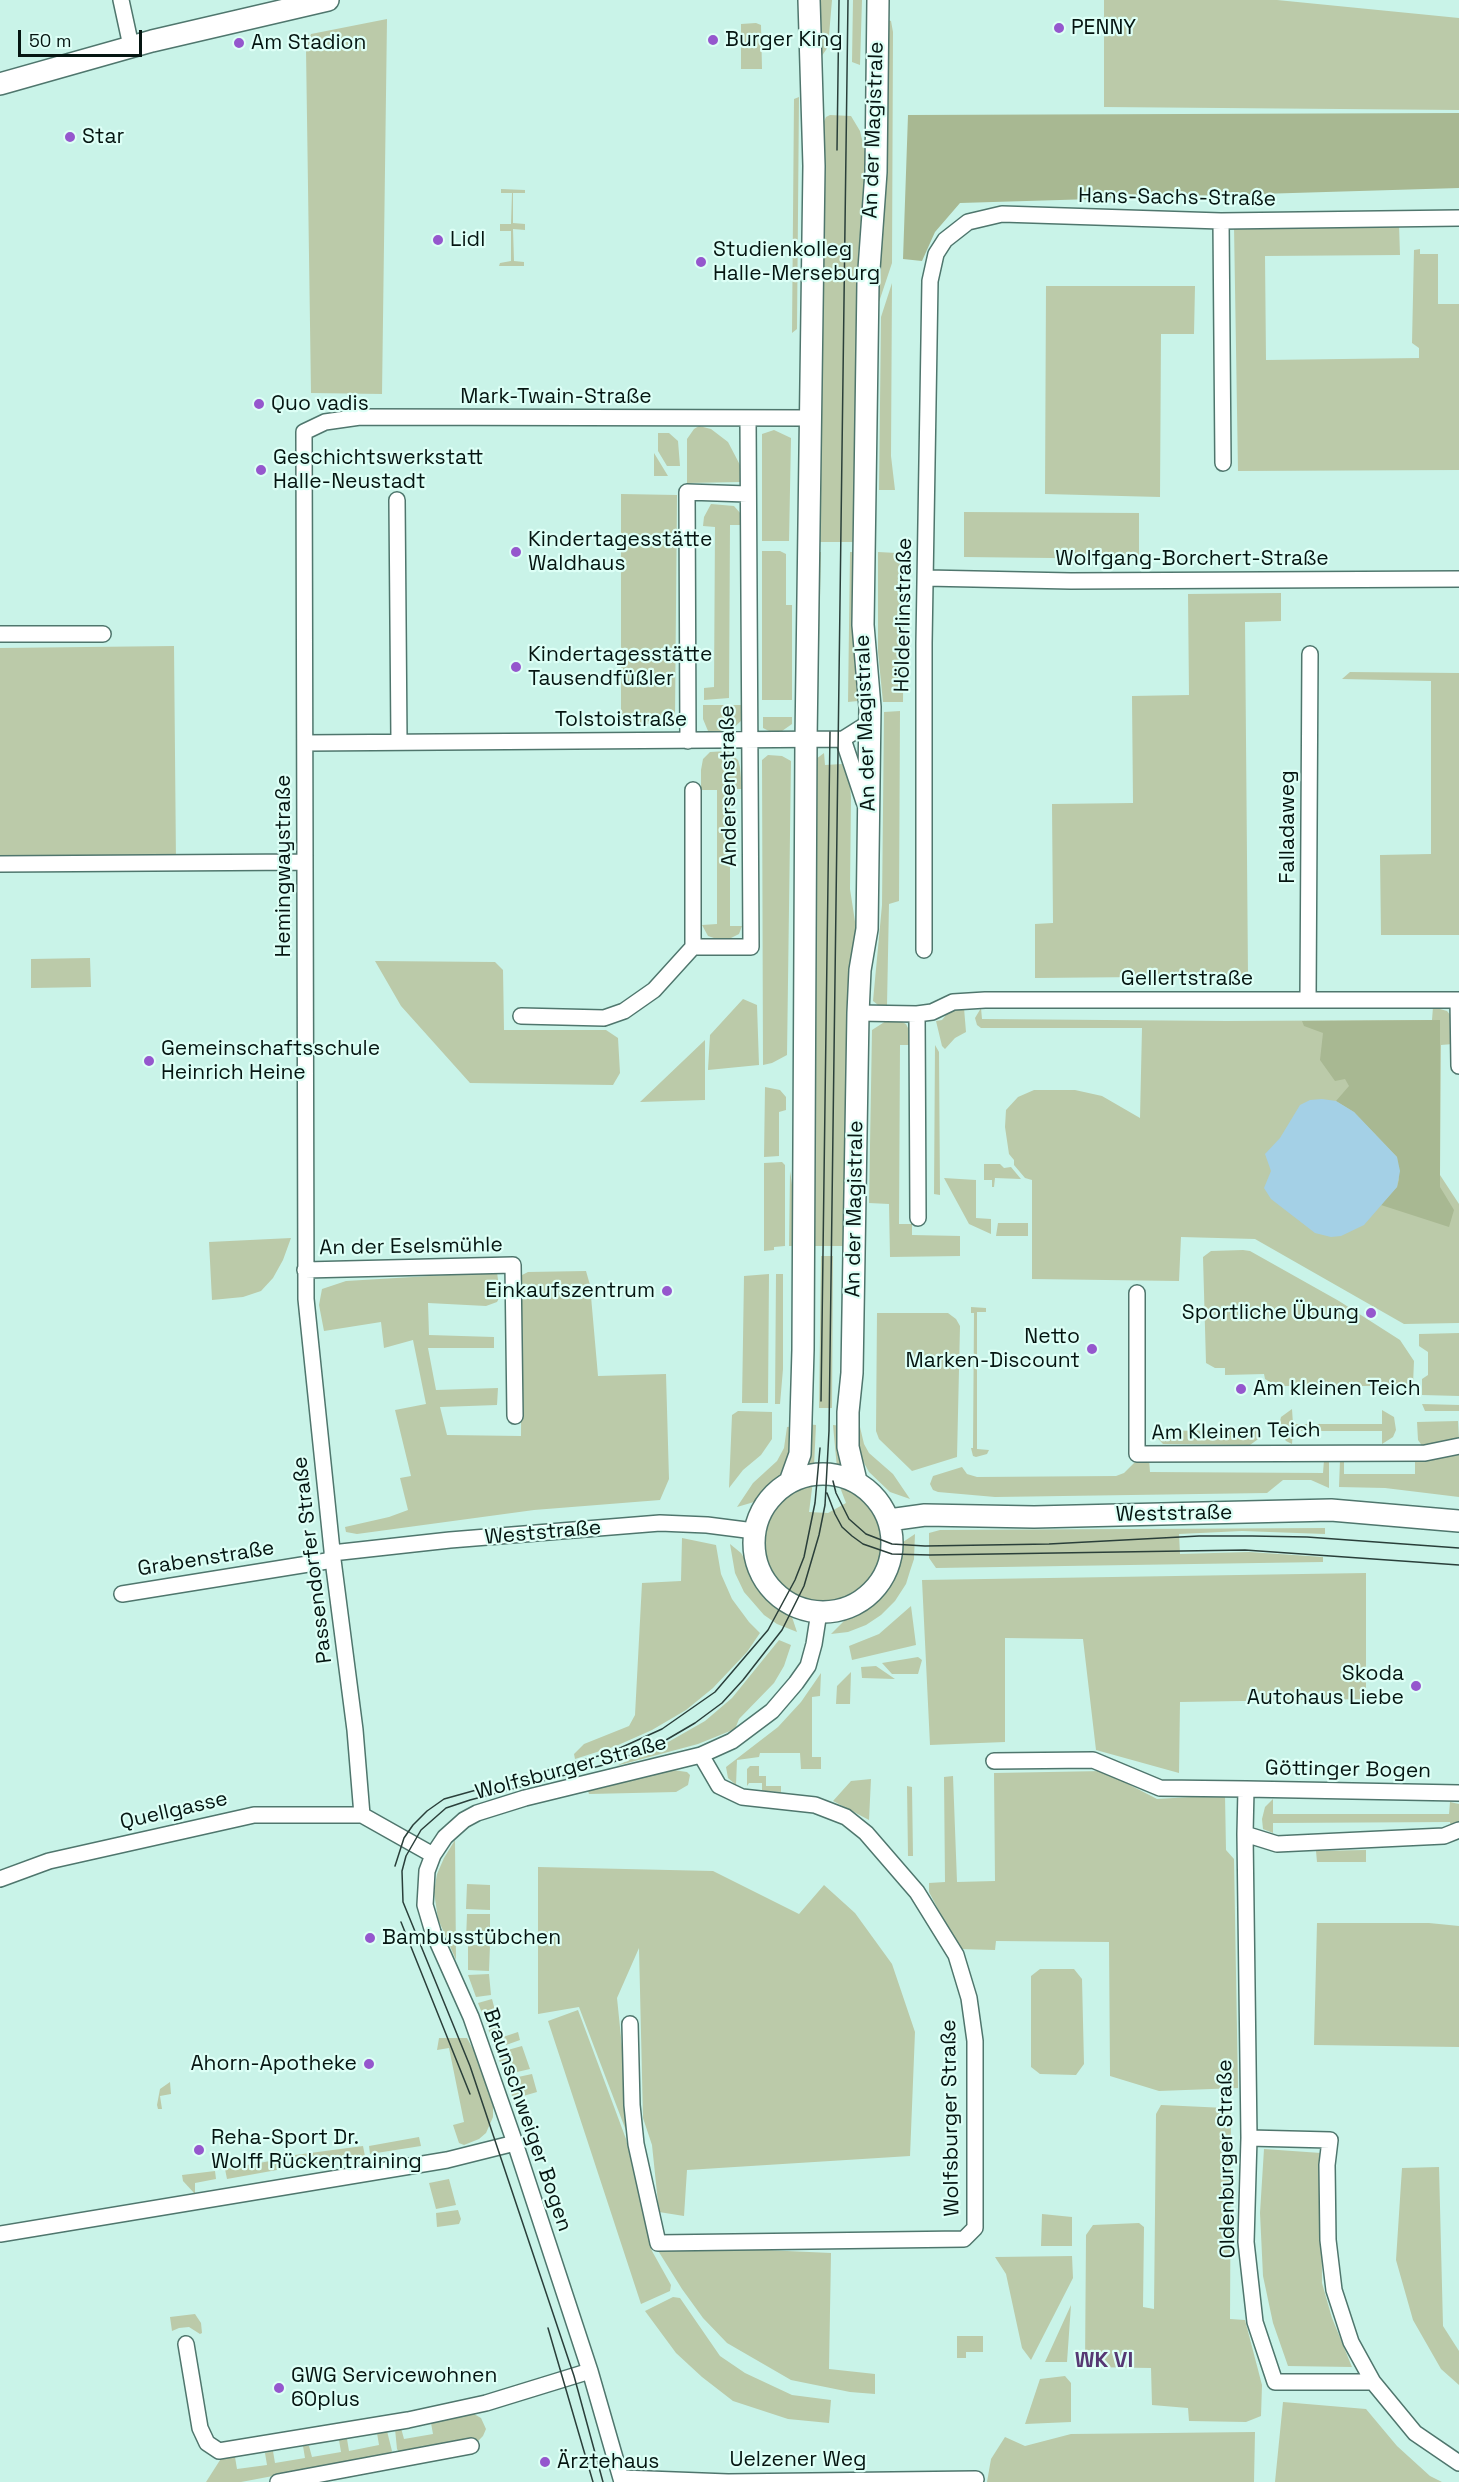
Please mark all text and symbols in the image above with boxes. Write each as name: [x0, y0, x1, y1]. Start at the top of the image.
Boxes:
place label: PENNY: [1071, 15, 1136, 41]
scale bar: [21, 18, 146, 56]
marker: PENNY: [1052, 21, 1066, 35]
place label: Burger King: [725, 27, 843, 53]
text: 50 m: [29, 29, 71, 52]
place label: Am Stadion: [251, 30, 366, 56]
marker: Burger King: [706, 33, 720, 47]
marker: Am Stadion: [232, 36, 246, 50]
street label: An der Magistrale: [858, 41, 890, 219]
place label: Star: [82, 124, 124, 150]
marker: Star: [63, 130, 77, 144]
street label: Hans-Sachs-Straße: [1078, 184, 1276, 212]
place label: Lidl: [450, 227, 485, 253]
marker: Lidl: [431, 233, 445, 247]
place label: Studienkolleg Halle-Merseburg: [713, 237, 880, 287]
marker: Studienkolleg Halle-Merseburg: [694, 255, 708, 269]
street label: Mark-Twain-Straße: [460, 384, 652, 410]
place label: Quo vadis: [271, 391, 369, 417]
marker: Quo vadis: [252, 397, 266, 411]
place label: Geschichtswerkstatt Halle-Neustadt: [273, 445, 484, 495]
marker: Geschichtswerkstatt Halle-Neustadt: [254, 463, 268, 477]
place label: Kindertagesstätte Waldhaus: [528, 527, 712, 577]
street label: Hölderlinstraße: [890, 537, 918, 693]
marker: Kindertagesstätte Waldhaus: [509, 545, 523, 559]
street label: Wolfgang-Borchert-Straße: [1055, 546, 1329, 572]
street label: An der Magistrale: [850, 634, 882, 812]
place label: Kindertagesstätte Tausendfüßler: [528, 642, 712, 692]
marker: Kindertagesstätte Tausendfüßler: [509, 660, 523, 674]
street label: Andersenstraße: [715, 705, 743, 867]
street label: Tolstoistraße: [555, 707, 687, 733]
street label: Falladaweg: [1275, 770, 1301, 884]
street label: Hemingwaystraße: [271, 775, 297, 957]
street label: Gellertstraße: [1121, 966, 1253, 992]
place label: Gemeinschaftsschule Heinrich Heine: [161, 1036, 380, 1086]
marker: Gemeinschaftsschule Heinrich Heine: [142, 1054, 156, 1068]
street label: An der Magistrale: [841, 1120, 869, 1298]
street label: An der Eselsmühle: [319, 1233, 503, 1261]
place label: Einkaufszentrum: [485, 1278, 655, 1304]
marker: Einkaufszentrum: [660, 1284, 674, 1298]
place label: Sportliche Übung: [1182, 1300, 1359, 1326]
marker: Sportliche Übung: [1364, 1306, 1378, 1320]
place label: Netto Marken-Discount: [905, 1324, 1080, 1374]
marker: Netto Marken-Discount: [1085, 1342, 1099, 1356]
place label: Am kleinen Teich: [1253, 1376, 1421, 1402]
marker: Am kleinen Teich: [1234, 1382, 1248, 1396]
street label: Am Kleinen Teich: [1151, 1418, 1321, 1446]
street label: Passendorfer Straße: [288, 1455, 338, 1665]
street label: Weststraße: [1115, 1500, 1233, 1528]
street label: Weststraße: [484, 1515, 602, 1551]
street label: Grabenstraße: [136, 1536, 276, 1582]
place label: Skoda Autohaus Liebe: [1247, 1661, 1404, 1711]
marker: Skoda Autohaus Liebe: [1409, 1679, 1423, 1693]
street label: Wolfsburger Straße: [472, 1730, 670, 1806]
street label: Göttinger Bogen: [1265, 1756, 1431, 1784]
street label: Quellgasse: [118, 1786, 230, 1836]
place label: Bambusstübchen: [382, 1925, 561, 1951]
marker: Bambusstübchen: [363, 1931, 377, 1945]
street label: Braunschweiger Bogen: [477, 2005, 577, 2235]
street label: Wolfsburger Straße: [937, 2019, 965, 2217]
place label: Ahorn-Apotheke: [190, 2051, 357, 2077]
marker: Ahorn-Apotheke: [362, 2057, 376, 2071]
street label: Oldenburger Straße: [1213, 2059, 1241, 2259]
place label: Reha-Sport Dr. Wolff Rückentraining: [211, 2125, 422, 2175]
marker: Reha-Sport Dr. Wolff Rückentraining: [192, 2143, 206, 2157]
district label: WK VI: [1075, 2348, 1133, 2374]
place label: GWG Servicewohnen 60plus: [291, 2363, 497, 2413]
marker: GWG Servicewohnen 60plus: [272, 2381, 286, 2395]
street label: Uelzener Weg: [729, 2447, 867, 2473]
place label: Ärztehaus: [557, 2449, 659, 2475]
marker: Ärztehaus: [538, 2455, 552, 2469]

